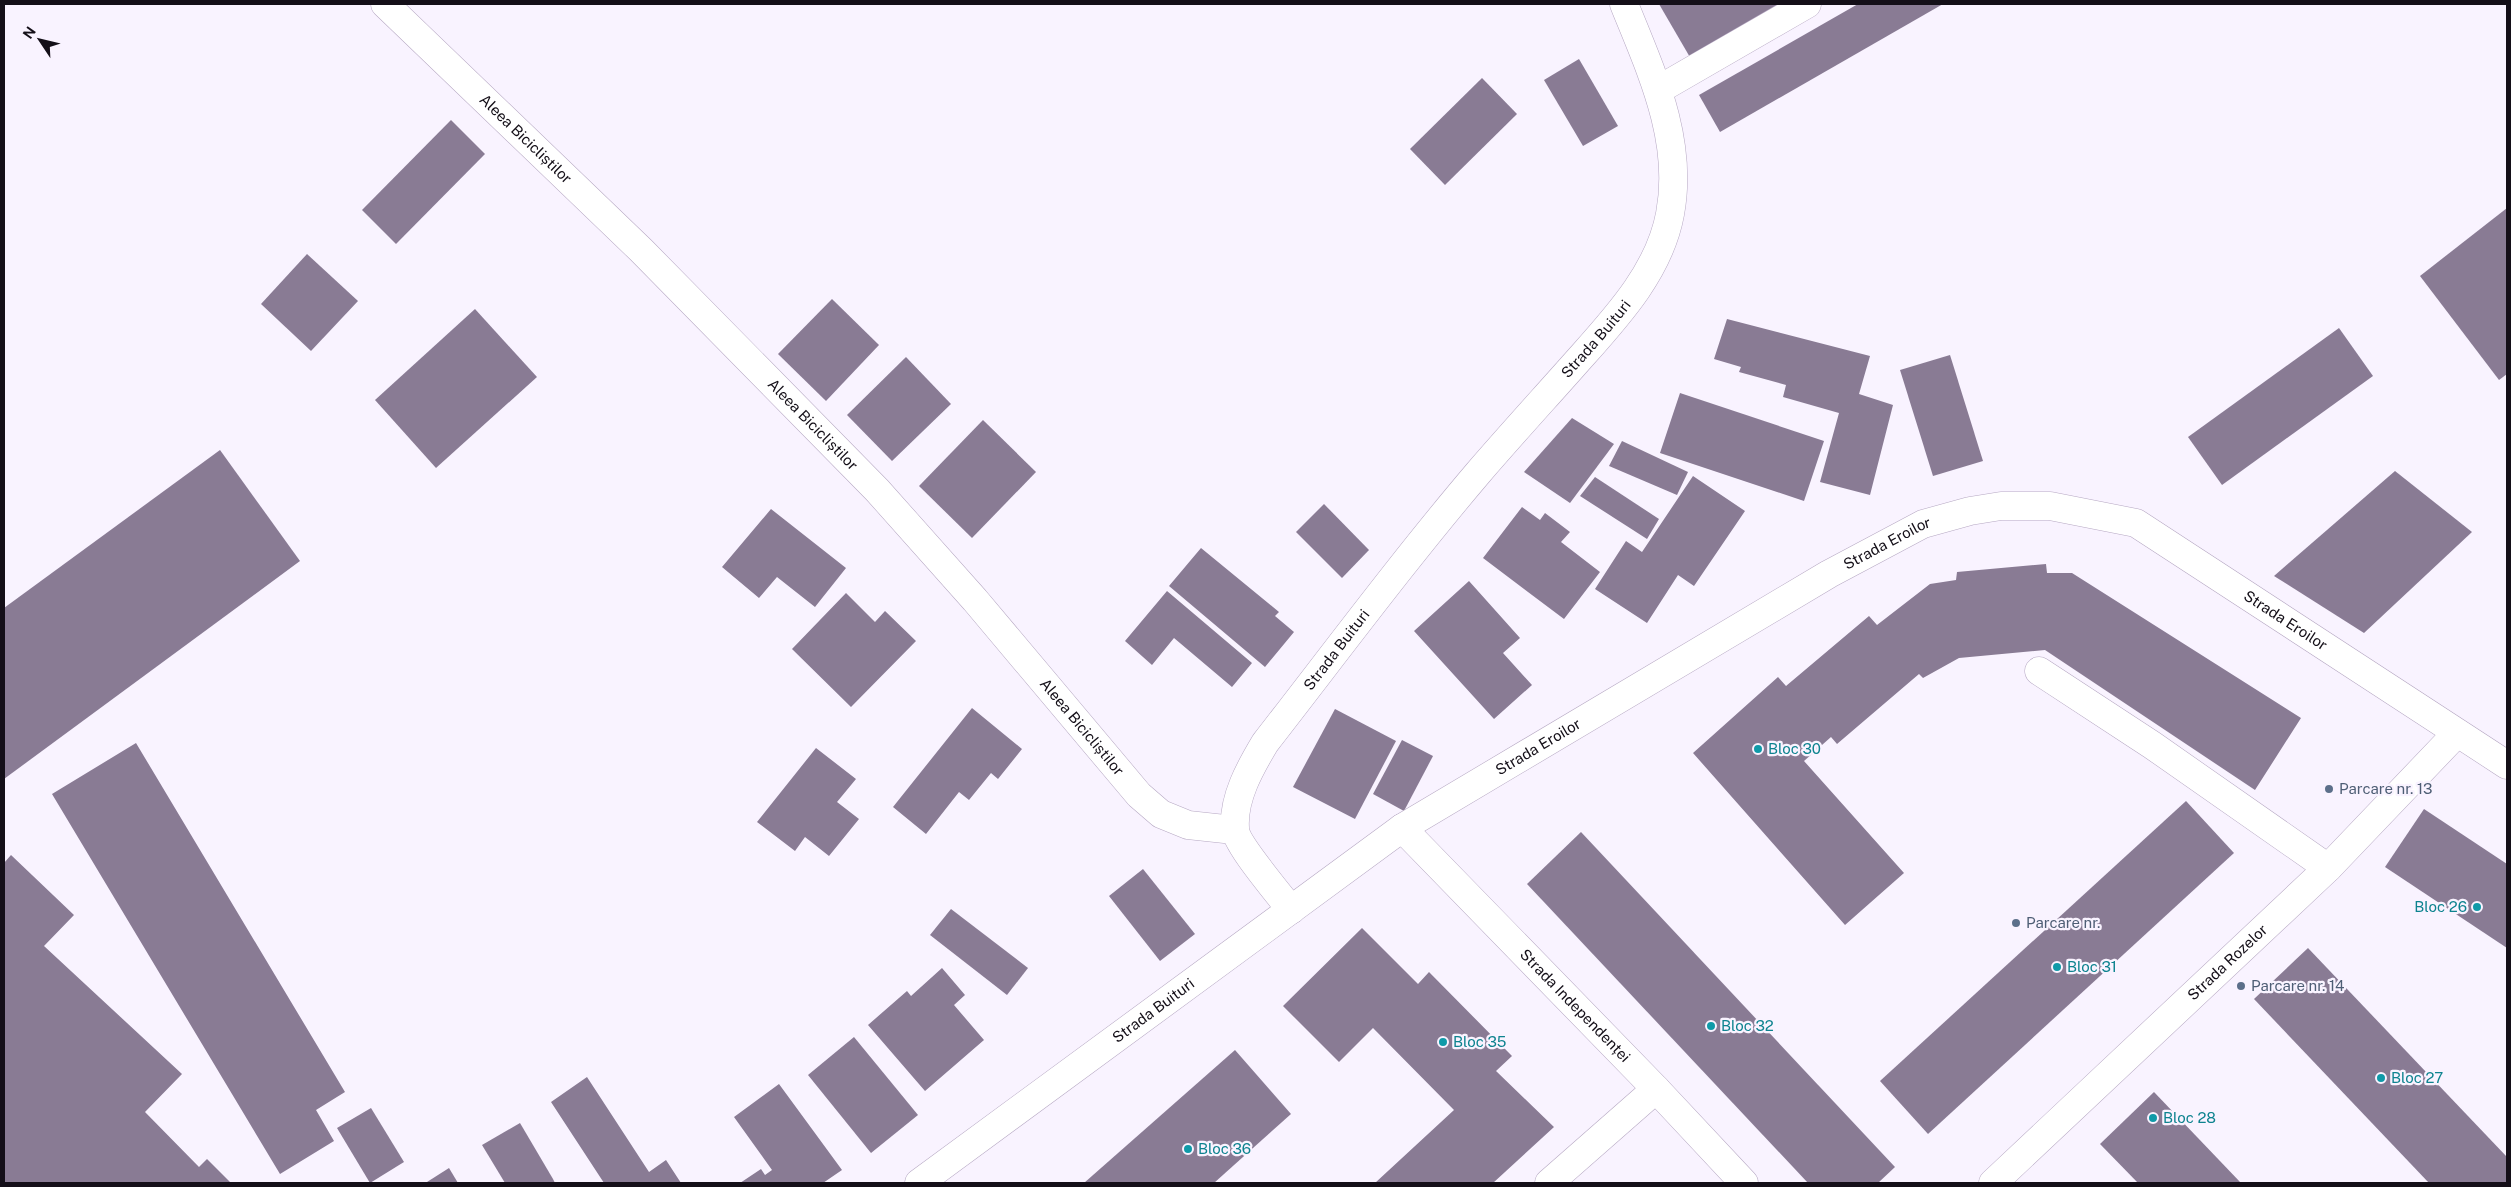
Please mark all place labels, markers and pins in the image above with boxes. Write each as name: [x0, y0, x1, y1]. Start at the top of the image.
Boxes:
place label: Bloc 30: [1768, 740, 1821, 757]
marker: Bloc 30: [1752, 743, 1764, 755]
place label: Parcare nr. 13: [2339, 780, 2433, 797]
marker: Parcare nr. 13: [2323, 783, 2335, 795]
place label: Bloc 26: [2414, 898, 2467, 915]
marker: Bloc 26: [2471, 901, 2483, 913]
place label: Parcare nr.: [2026, 914, 2100, 931]
marker: Parcare nr.: [2010, 917, 2022, 929]
place label: Bloc 31: [2067, 958, 2117, 975]
marker: Bloc 31: [2051, 961, 2063, 973]
place label: Parcare nr. 14: [2251, 977, 2344, 994]
marker: Parcare nr. 14: [2235, 980, 2247, 992]
place label: Bloc 32: [1721, 1017, 1774, 1034]
marker: Bloc 32: [1705, 1020, 1717, 1032]
place label: Bloc 35: [1453, 1033, 1506, 1050]
marker: Bloc 35: [1437, 1036, 1449, 1048]
place label: Bloc 27: [2391, 1069, 2443, 1086]
marker: Bloc 27: [2375, 1072, 2387, 1084]
place label: Bloc 28: [2163, 1109, 2216, 1126]
marker: Bloc 28: [2147, 1112, 2159, 1124]
place label: Bloc 36: [1198, 1140, 1251, 1157]
marker: Bloc 36: [1182, 1143, 1194, 1155]

